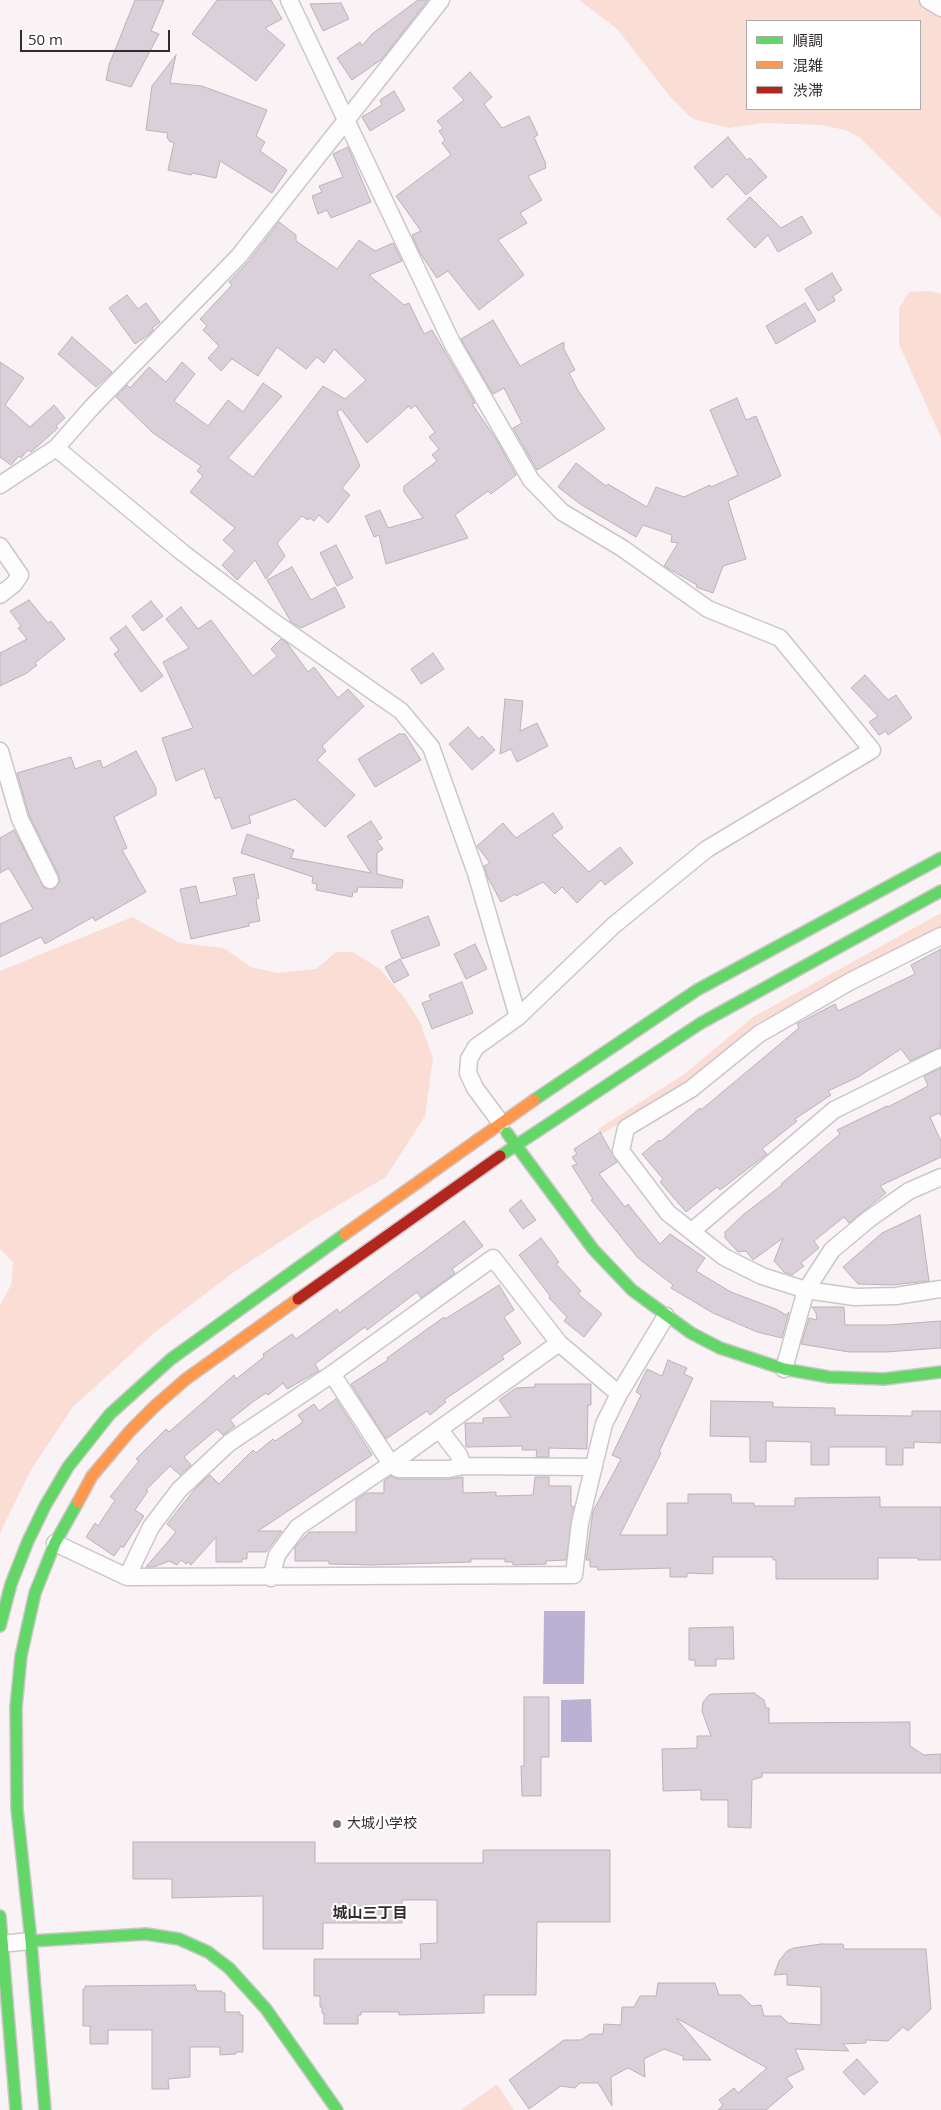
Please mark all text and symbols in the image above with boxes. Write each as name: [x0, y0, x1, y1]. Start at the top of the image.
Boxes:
scale bar: [22, 20, 172, 52]
legend: [746, 20, 921, 110]
text: 50 m: [28, 29, 63, 49]
text: 順調: [793, 30, 823, 50]
text: 混雑: [793, 55, 823, 75]
text: 渋滞: [793, 80, 823, 100]
place label: 大城小学校: [347, 1816, 417, 1832]
marker: 大城小学校: [331, 1818, 343, 1830]
district label: 城山三丁目: [333, 1905, 407, 1923]

